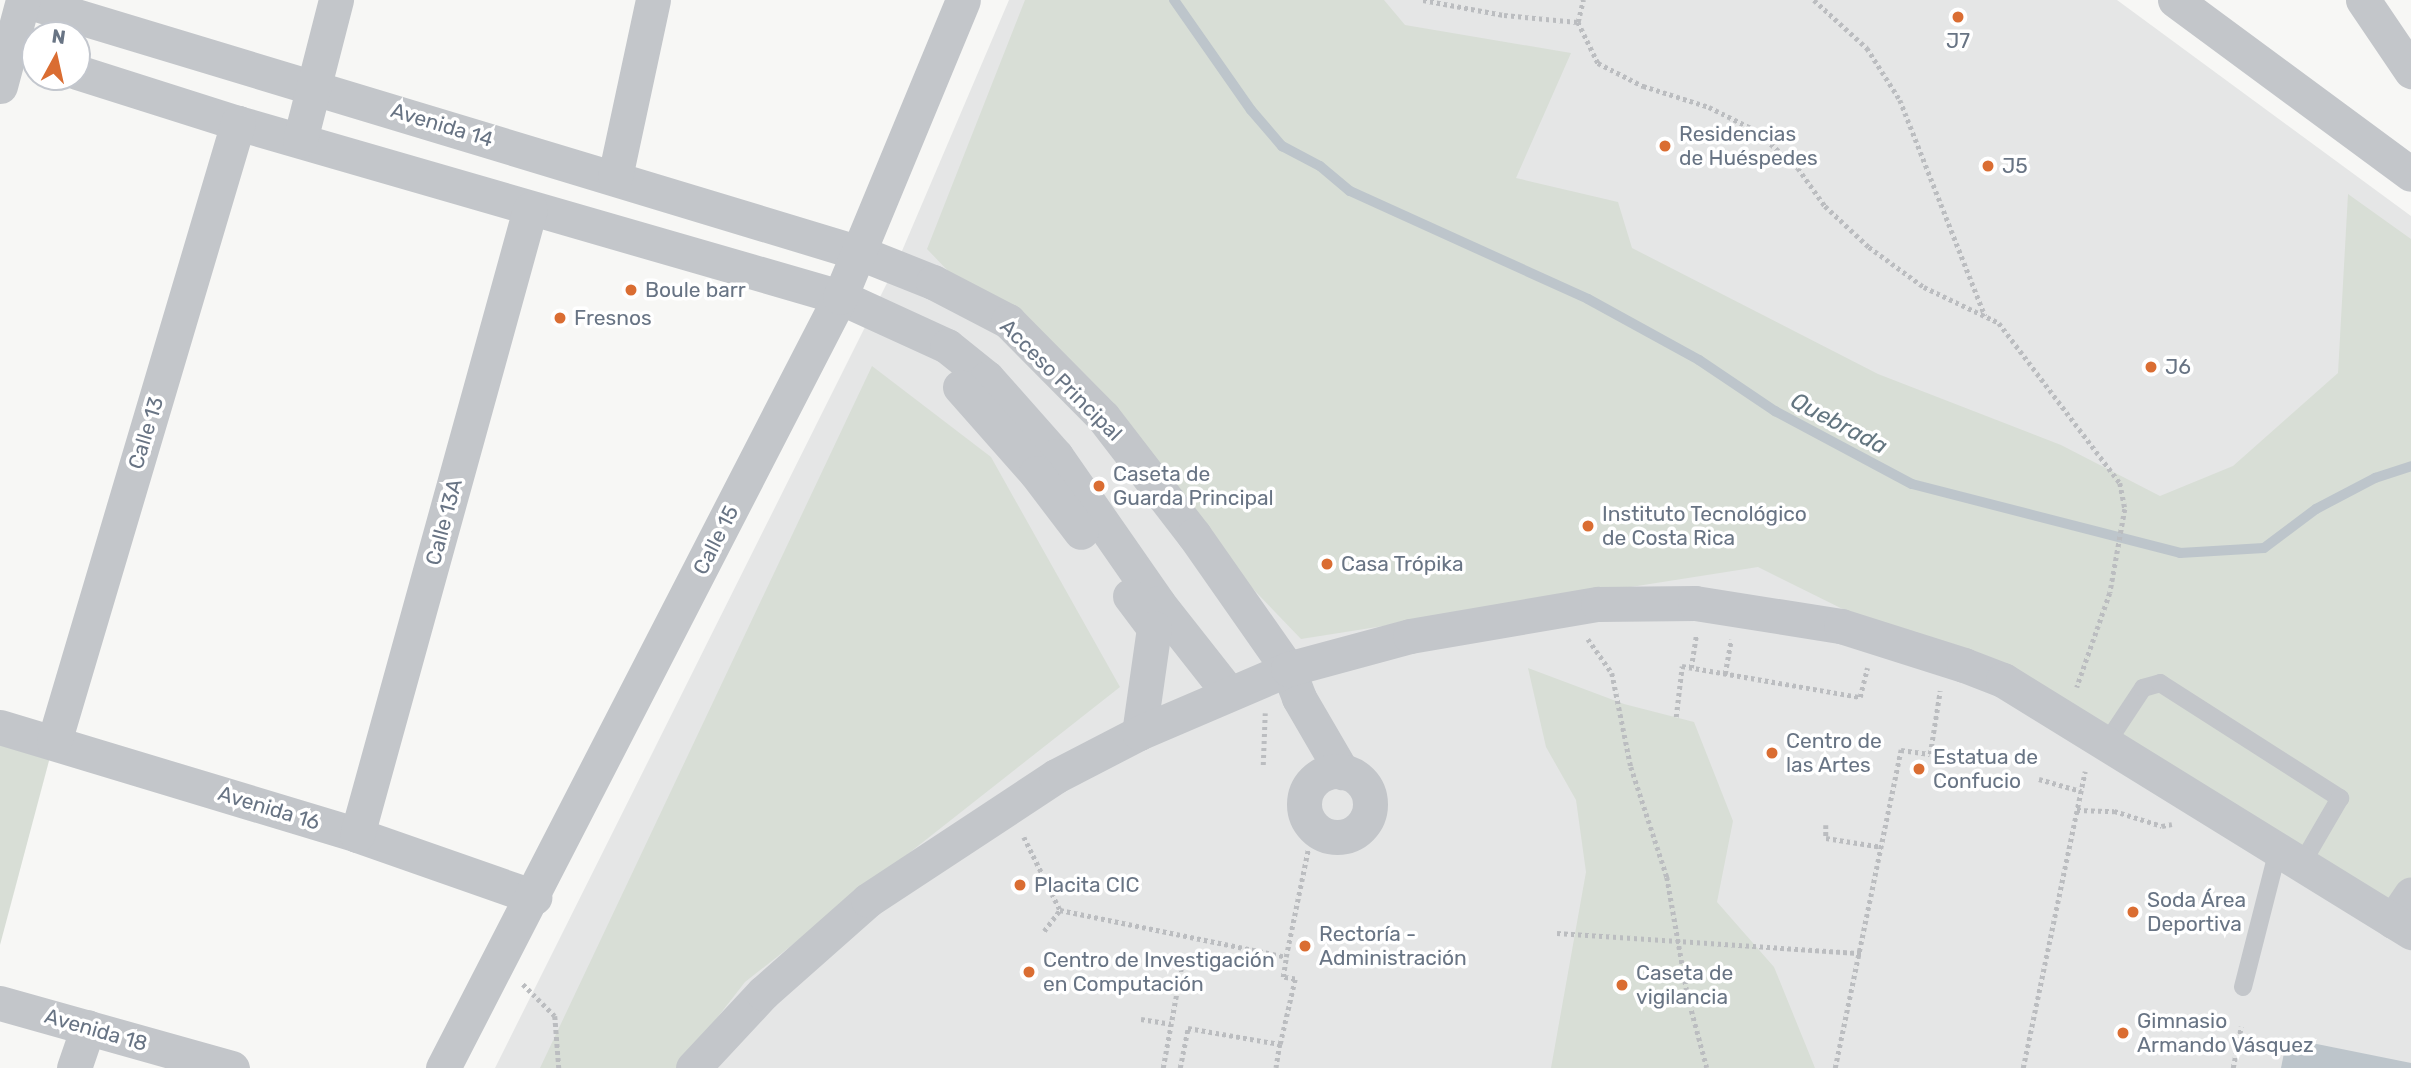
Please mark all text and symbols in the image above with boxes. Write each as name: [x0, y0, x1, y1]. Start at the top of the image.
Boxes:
marker: J7: [1950, 9, 1966, 25]
north arrow: [21, 21, 91, 91]
text: N: [50, 24, 67, 49]
place label: J7: [1946, 28, 1970, 54]
street label: Avenida 14: [388, 98, 496, 152]
place label: Residencias de Huéspedes: [1679, 121, 1818, 171]
marker: Residencias de Huéspedes: [1657, 138, 1673, 154]
place label: J5: [2002, 153, 2028, 179]
marker: J5: [1980, 158, 1996, 174]
place label: Boule barr: [645, 277, 746, 303]
marker: Boule barr: [623, 282, 639, 298]
place label: Fresnos: [574, 305, 652, 331]
marker: Fresnos: [552, 310, 568, 326]
street label: Acceso Principal: [995, 314, 1127, 446]
place label: J6: [2165, 354, 2191, 380]
marker: J6: [2143, 359, 2159, 375]
water label: Quebrada: [1786, 386, 1892, 460]
street label: Calle 13: [123, 394, 169, 472]
place label: Caseta de Guarda Principal: [1113, 461, 1274, 511]
street label: Calle 13A: [420, 476, 468, 568]
marker: Caseta de Guarda Principal: [1091, 478, 1107, 494]
street label: Calle 15: [688, 501, 744, 579]
place label: Instituto Tecnológico de Costa Rica: [1602, 501, 1807, 551]
marker: Instituto Tecnológico de Costa Rica: [1580, 518, 1596, 534]
place label: Casa Trópika: [1341, 551, 1464, 577]
marker: Casa Trópika: [1319, 556, 1335, 572]
place label: Centro de las Artes: [1786, 728, 1882, 778]
place label: Estatua de Confucio: [1933, 744, 2038, 794]
marker: Centro de las Artes: [1764, 745, 1780, 761]
marker: Estatua de Confucio: [1911, 761, 1927, 777]
street label: Avenida 16: [215, 781, 323, 835]
place label: Placita CIC: [1034, 872, 1140, 898]
marker: Placita CIC: [1012, 877, 1028, 893]
place label: Soda Área Deportiva: [2147, 887, 2247, 937]
marker: Soda Área Deportiva: [2125, 904, 2141, 920]
place label: Rectoría - Administración: [1319, 921, 1467, 971]
marker: Rectoría - Administración: [1297, 938, 1313, 954]
place label: Centro de Investigación en Computación: [1043, 947, 1275, 997]
place label: Caseta de vigilancia: [1636, 960, 1733, 1010]
marker: Centro de Investigación en Computación: [1021, 964, 1037, 980]
marker: Caseta de vigilancia: [1614, 977, 1630, 993]
street label: Avenida 18: [42, 1003, 150, 1057]
place label: Gimnasio Armando Vásquez: [2137, 1008, 2314, 1058]
marker: Gimnasio Armando Vásquez: [2115, 1025, 2131, 1041]

